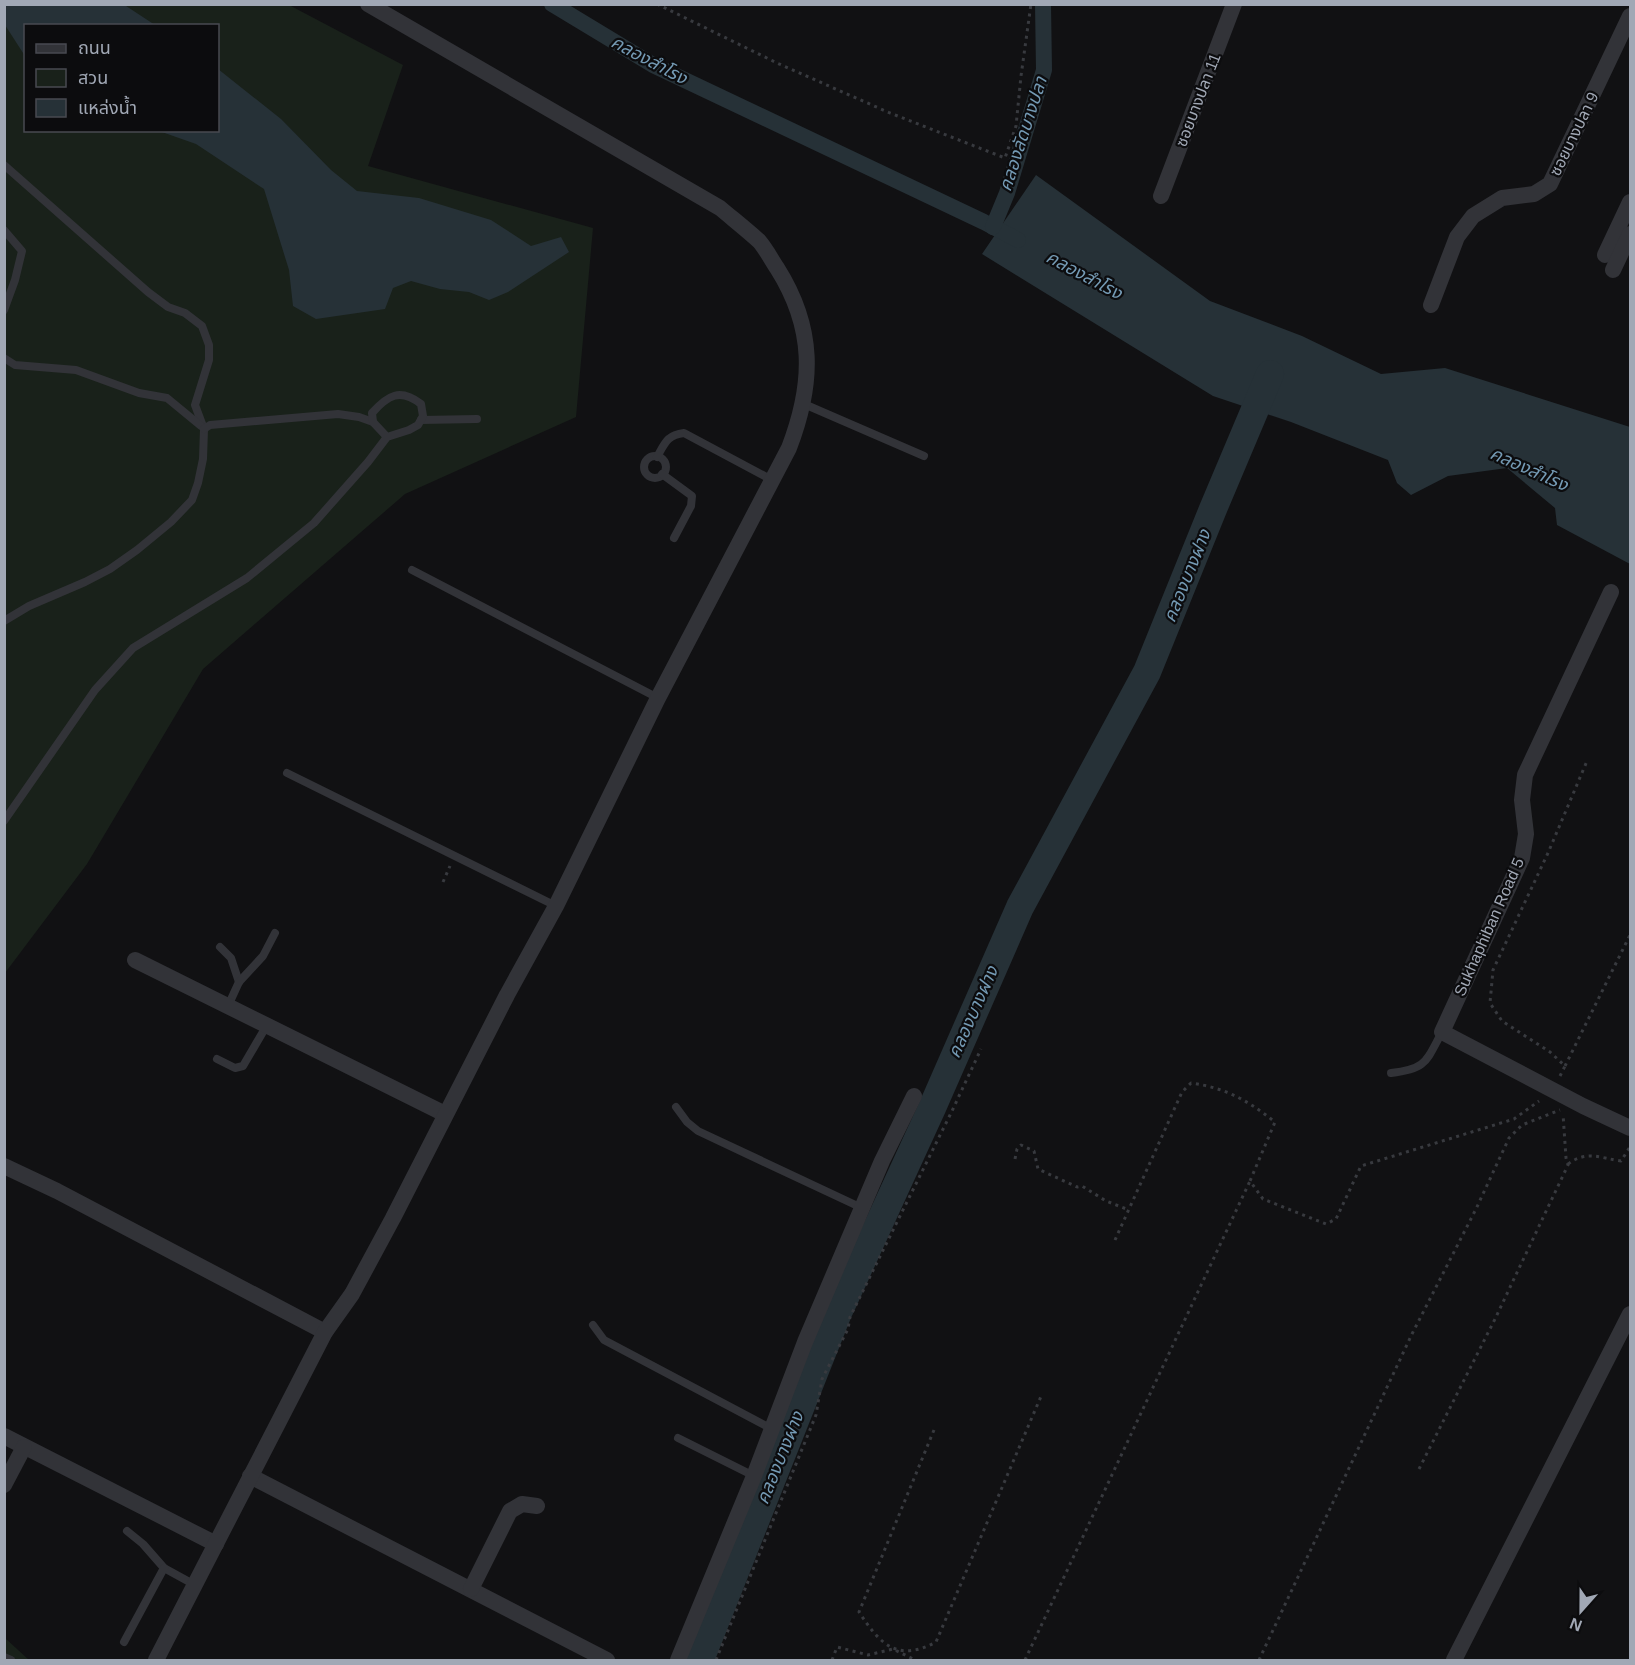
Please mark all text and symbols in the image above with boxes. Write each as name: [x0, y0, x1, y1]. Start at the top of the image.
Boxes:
legend: [24, 24, 219, 132]
water label: คลองสำโรง: [608, 32, 691, 89]
text: ถนน: [78, 38, 111, 58]
street label: ซอยบางปลา 11: [1172, 51, 1224, 149]
text: สวน: [78, 68, 108, 88]
water label: คลองลัดบางปลา: [995, 74, 1051, 194]
street label: ซอยบางปลา 9: [1546, 89, 1602, 179]
text: แหล่งน้ำ: [78, 95, 137, 118]
water label: คลองสำโรง: [1043, 247, 1126, 304]
water label: คลองสำโรง: [1487, 443, 1572, 496]
water label: คลองบางฝาง: [1159, 526, 1215, 625]
street label: Sukhaphiban Road 5: [1451, 855, 1527, 999]
water label: คลองบางฝาง: [944, 962, 1003, 1061]
water label: คลองบางฝาง: [752, 1408, 808, 1507]
north arrow: [1551, 1581, 1611, 1641]
text: N: [1567, 1615, 1584, 1635]

